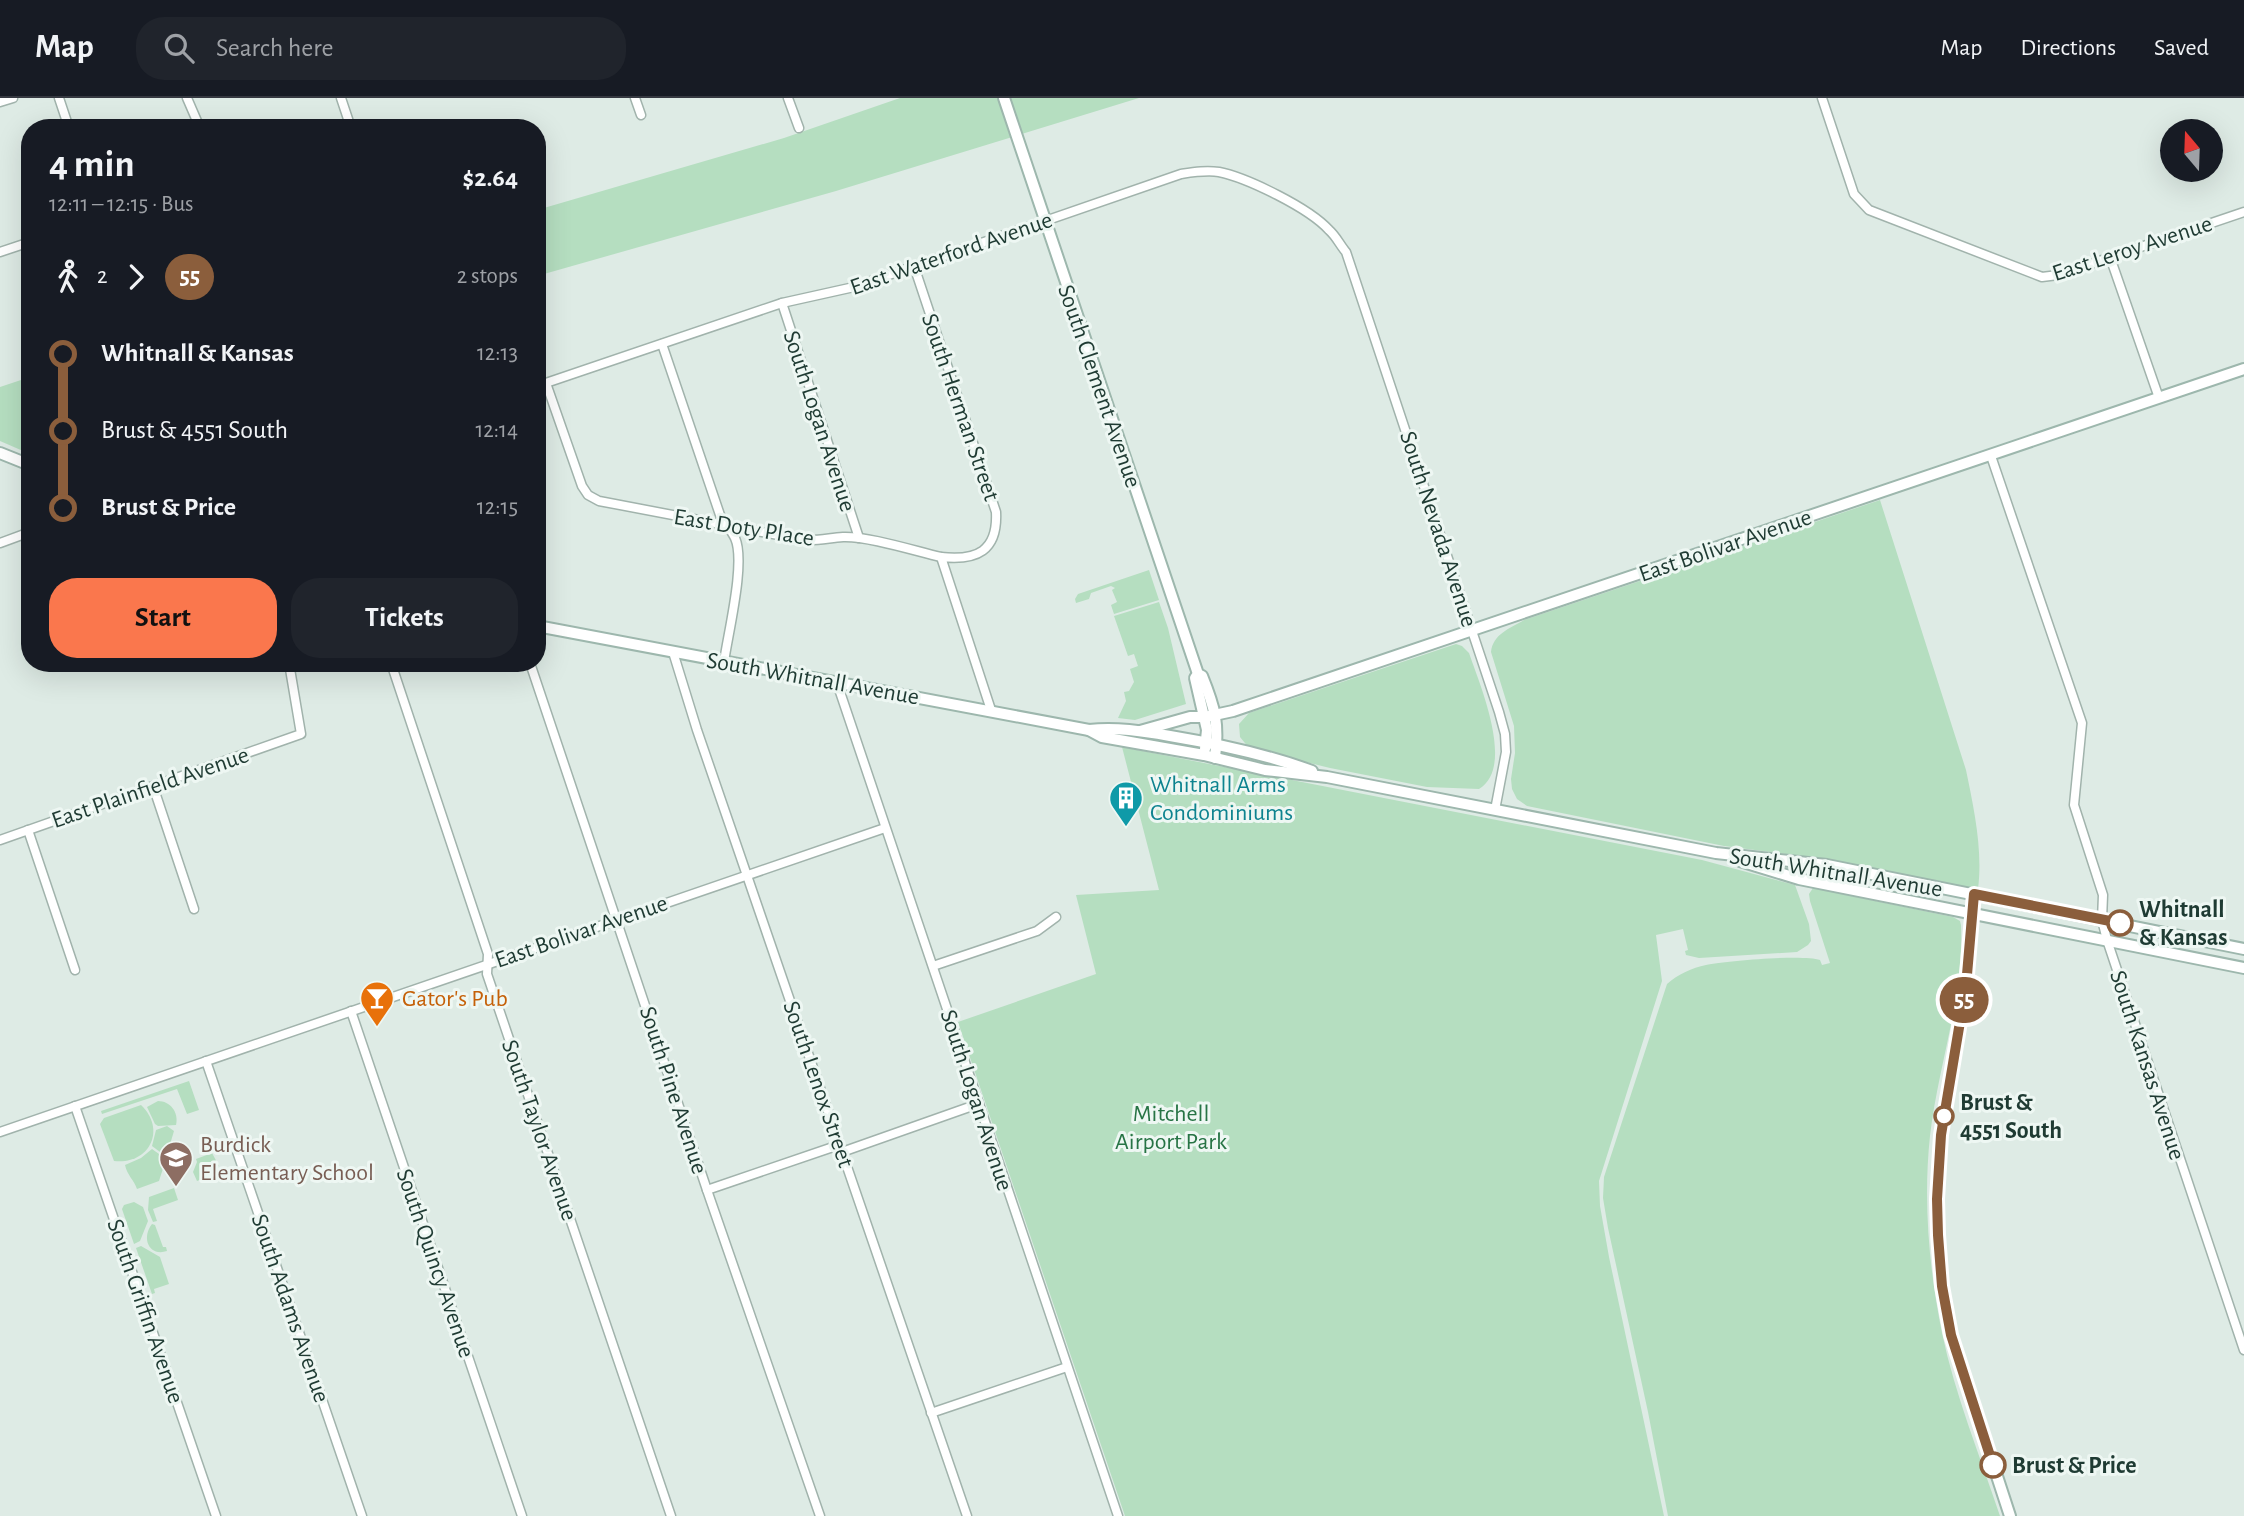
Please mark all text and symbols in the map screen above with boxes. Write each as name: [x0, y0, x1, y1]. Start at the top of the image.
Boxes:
search box: [136, 17, 626, 80]
icon: search: [160, 29, 198, 67]
text: Map: [35, 31, 94, 64]
text: Search here: [216, 35, 334, 61]
text: Map: [1940, 36, 1982, 60]
text: Directions: [2020, 36, 2116, 60]
text: Saved: [2154, 36, 2209, 60]
north arrow: [2160, 119, 2222, 182]
map controls: [2160, 119, 2223, 182]
text: 4 min: [49, 146, 135, 184]
text: $2.64: [462, 165, 518, 191]
text: 12:11 – 12:15 · Bus: [49, 193, 194, 216]
street label: East Waterford Avenue: [847, 208, 1056, 300]
street label: East Leroy Avenue: [2049, 212, 2215, 286]
icon: walk: [49, 258, 87, 296]
icon: forward: [117, 258, 155, 296]
text: 2: [97, 265, 107, 288]
text: 55: [179, 265, 200, 289]
text: 2 stops: [457, 265, 518, 288]
street label: South Clement Avenue: [1053, 282, 1145, 491]
street label: South Herman Street: [917, 310, 1004, 505]
street label: South Logan Avenue: [778, 328, 860, 515]
text: Whitnall & Kansas: [101, 340, 294, 366]
text: 12:13: [477, 342, 518, 365]
text: Brust & 4551 South: [101, 417, 288, 443]
text: 12:14: [475, 419, 518, 442]
street label: South Nevada Avenue: [1395, 428, 1481, 630]
text: Brust & Price: [101, 494, 236, 520]
text: 12:15: [477, 496, 518, 519]
street label: East Doty Place: [672, 505, 816, 551]
street label: East Bolivar Avenue: [1636, 505, 1815, 587]
button: Start: [49, 578, 277, 658]
button: Tickets: [291, 578, 518, 658]
street label: South Whitnall Avenue: [705, 648, 921, 710]
street label: East Plainfield Avenue: [49, 743, 252, 833]
place label: Whitnall Arms Condominiums: [1150, 773, 1293, 825]
building icon: Whitnall Arms Condominiums: [1107, 779, 1145, 828]
street label: South Whitnall Avenue: [1728, 844, 1944, 902]
street label: East Bolivar Avenue: [492, 891, 671, 973]
place label: Whitnall & Kansas: [2139, 898, 2228, 950]
marker: Whitnall & Kansas: [2107, 910, 2133, 936]
street label: South Kansas Avenue: [2105, 968, 2189, 1163]
line badge: 55: [1932, 977, 1996, 1023]
bar icon: Gator's Pub: [358, 979, 396, 1028]
place label: Gator's Pub: [402, 987, 508, 1011]
text: 55: [1954, 988, 1974, 1012]
street label: South Lenox Street: [778, 998, 858, 1171]
street label: South Pine Avenue: [635, 1004, 711, 1177]
street label: South Logan Avenue: [935, 1007, 1017, 1194]
street label: South Taylor Avenue: [497, 1037, 581, 1224]
place label: Brust & 4551 South: [1960, 1091, 2062, 1143]
park label: Mitchell Airport Park: [1115, 1102, 1227, 1154]
marker: Brust & 4551 South: [1934, 1106, 1954, 1126]
place label: Burdick Elementary School: [200, 1133, 374, 1185]
school or university icon: Burdick Elementary School: [157, 1139, 195, 1188]
street label: South Quincy Avenue: [391, 1166, 479, 1361]
street label: South Adams Avenue: [247, 1211, 334, 1406]
street label: South Griffin Avenue: [102, 1216, 188, 1407]
marker: Brust & Price: [1980, 1452, 2006, 1478]
place label: Brust & Price: [2012, 1454, 2137, 1478]

